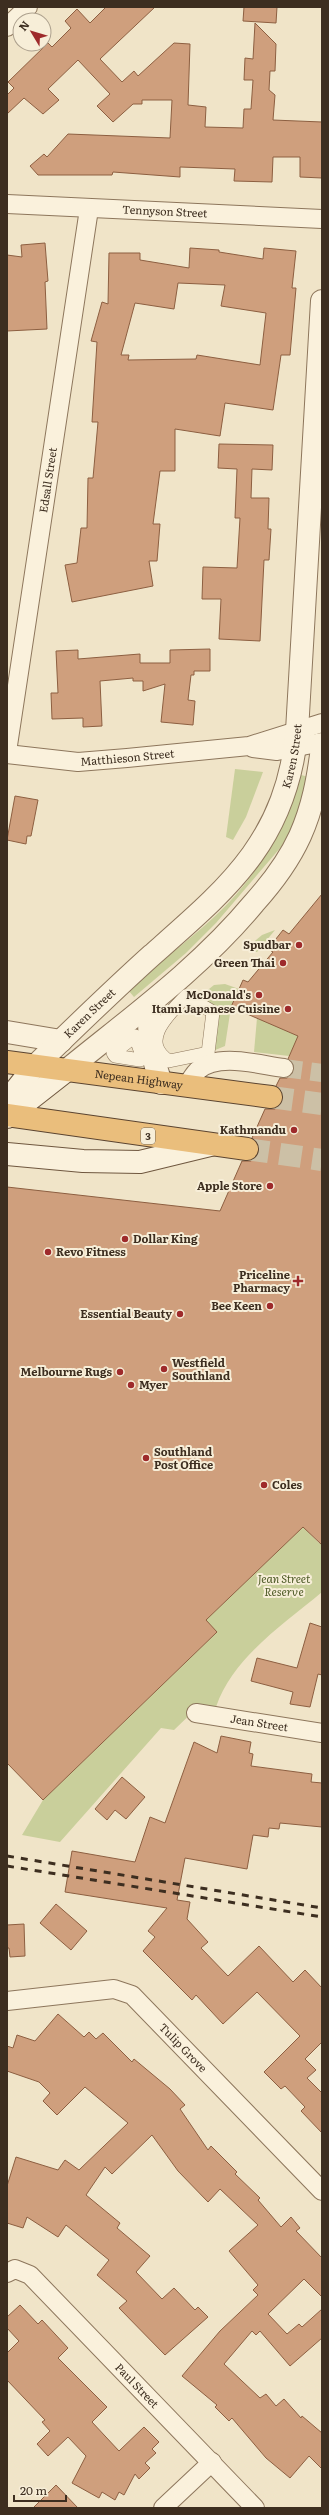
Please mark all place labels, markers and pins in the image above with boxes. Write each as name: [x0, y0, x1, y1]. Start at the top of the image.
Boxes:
place label: Spudbar: [243, 936, 291, 952]
marker: Spudbar: [294, 940, 304, 950]
place label: Green Thai: [214, 954, 275, 970]
marker: Green Thai: [278, 958, 288, 968]
place label: McDonald's: [186, 986, 252, 1002]
marker: McDonald's: [254, 990, 264, 1000]
place label: Itami Japanese Cuisine: [152, 1000, 280, 1016]
marker: Itami Japanese Cuisine: [283, 1004, 293, 1014]
place label: Kathmandu: [220, 1121, 287, 1137]
marker: Kathmandu: [289, 1125, 299, 1135]
place label: Apple Store: [197, 1177, 262, 1193]
marker: Apple Store: [265, 1181, 275, 1191]
place label: Dollar King: [133, 1230, 198, 1246]
marker: Dollar King: [120, 1234, 130, 1244]
place label: Revo Fitness: [56, 1243, 126, 1259]
marker: Revo Fitness: [43, 1247, 53, 1257]
place label: Priceline Pharmacy: [233, 1266, 290, 1295]
marker: Priceline Pharmacy: [293, 1276, 303, 1286]
place label: Bee Keen: [211, 1297, 262, 1313]
marker: Bee Keen: [265, 1301, 275, 1311]
place label: Essential Beauty: [80, 1305, 172, 1321]
marker: Essential Beauty: [175, 1309, 185, 1319]
place label: Westfield Southland: [172, 1354, 230, 1383]
place label: Melbourne Rugs: [21, 1363, 113, 1379]
marker: Westfield Southland: [159, 1364, 169, 1374]
marker: Melbourne Rugs: [115, 1367, 125, 1377]
place label: Myer: [139, 1376, 168, 1392]
marker: Myer: [126, 1380, 136, 1390]
place label: Southland Post Office: [154, 1443, 213, 1472]
marker: Southland Post Office: [141, 1453, 151, 1463]
place label: Coles: [272, 1476, 303, 1492]
marker: Coles: [259, 1480, 269, 1490]

